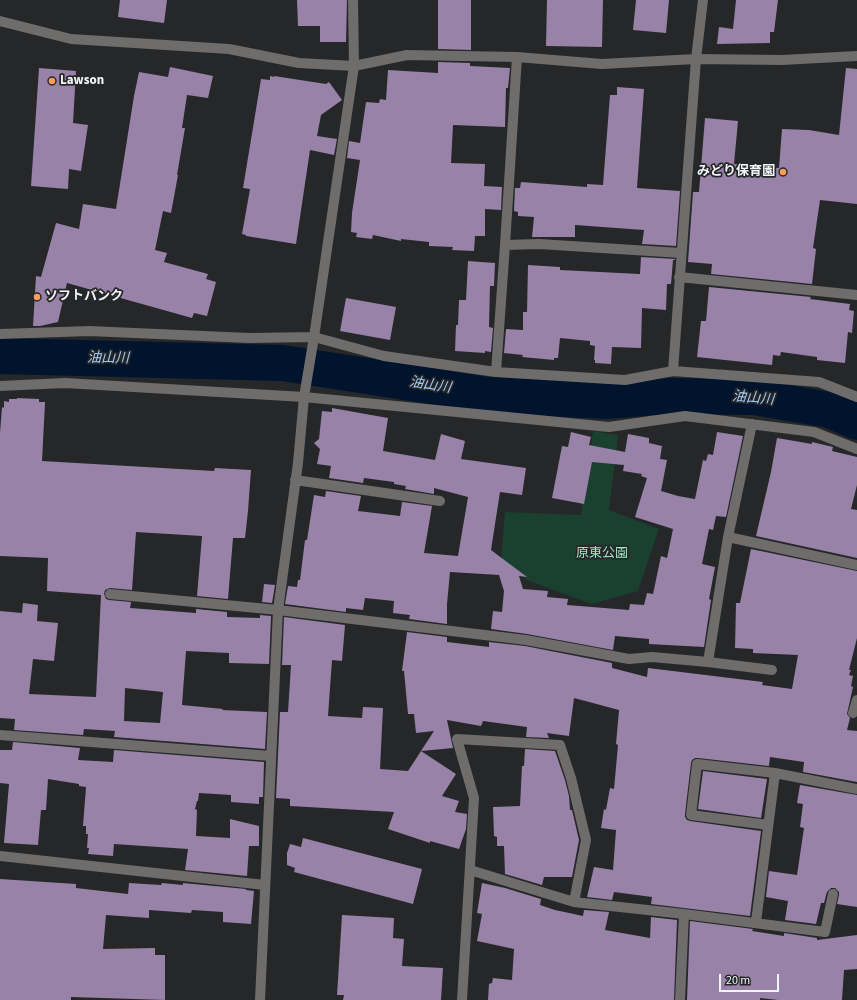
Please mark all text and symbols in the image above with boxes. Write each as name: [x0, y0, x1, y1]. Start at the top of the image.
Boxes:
place label: Lawson: [60, 73, 104, 89]
marker: Lawson: [47, 76, 57, 86]
place label: みどり保育園: [697, 164, 775, 180]
marker: みどり保育園: [778, 167, 788, 177]
place label: ソフトバンク: [45, 289, 123, 305]
marker: ソフトバンク: [32, 292, 42, 302]
water label: 油山川: [87, 350, 129, 368]
water label: 油山川: [408, 374, 452, 398]
water label: 油山川: [731, 389, 775, 409]
park label: 原東公園: [576, 546, 628, 562]
scale bar: [721, 966, 781, 992]
text: 20 m: [726, 972, 750, 989]

